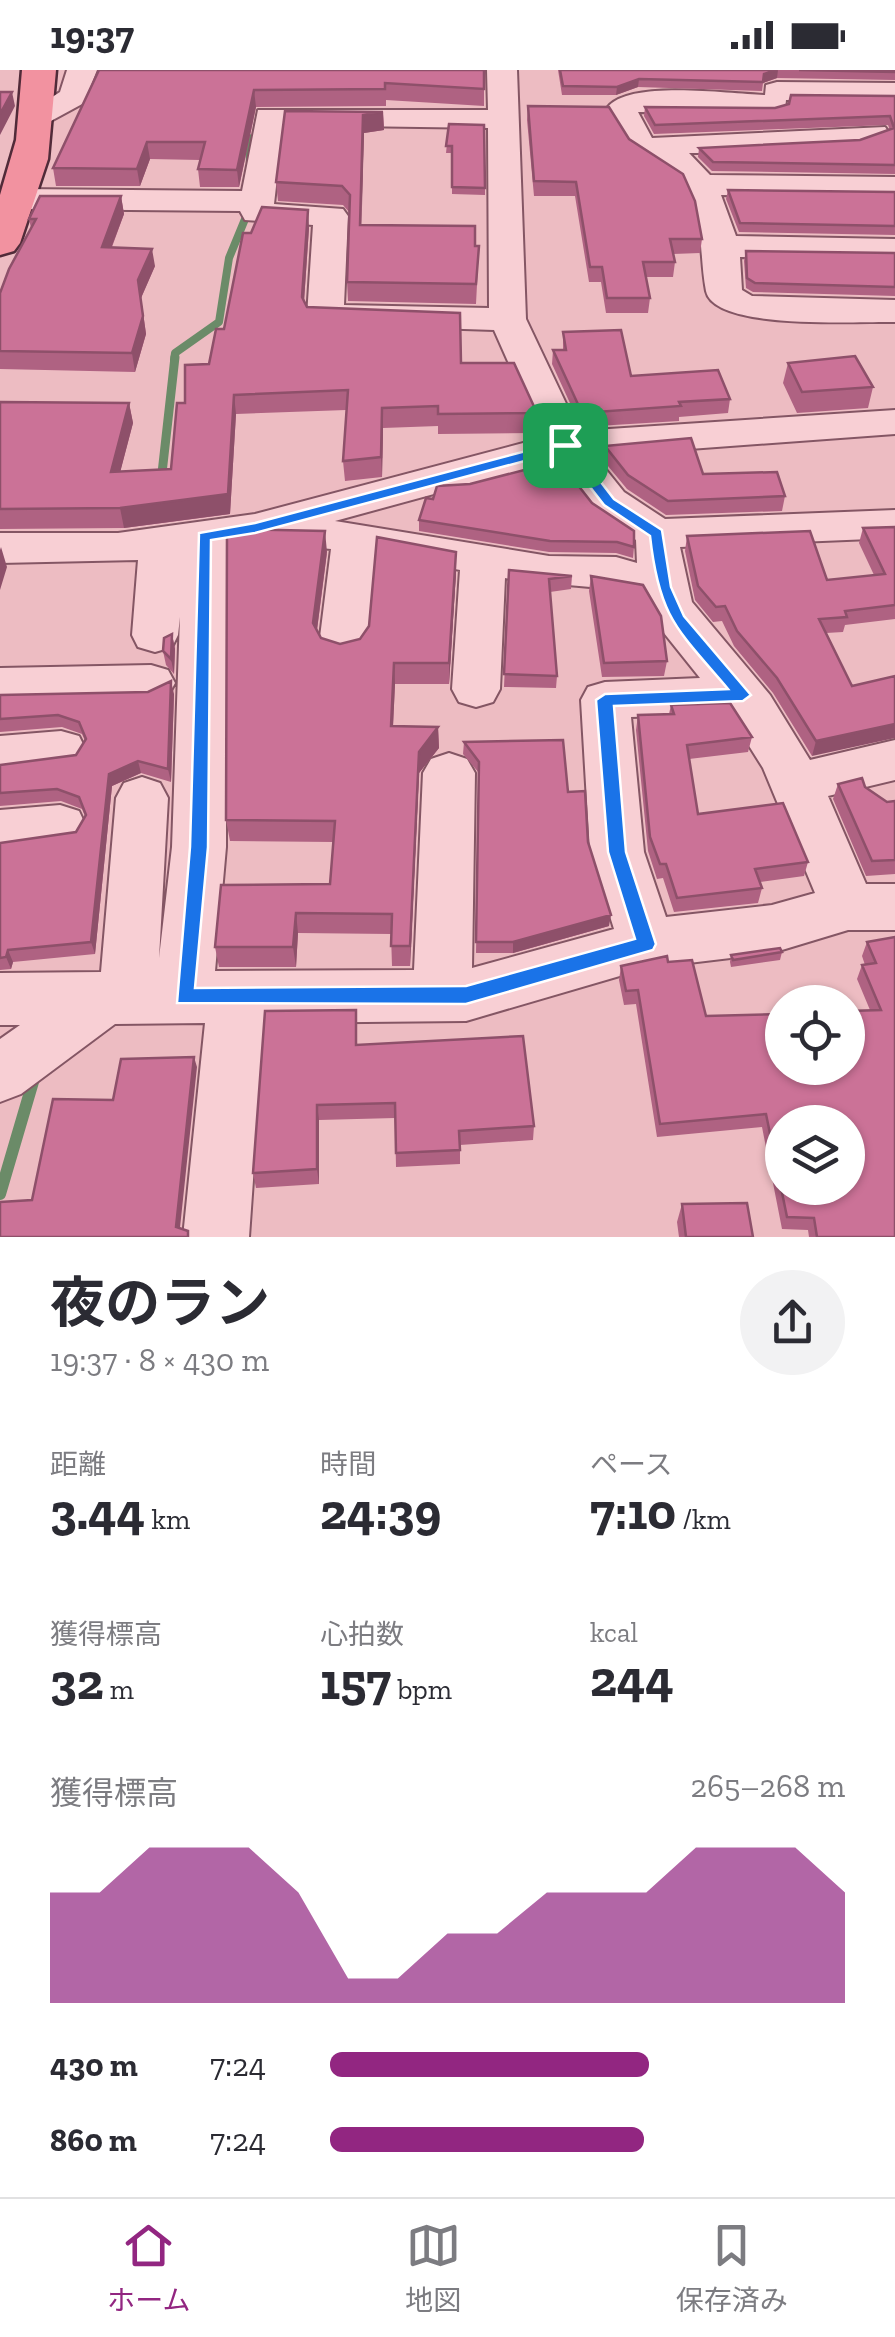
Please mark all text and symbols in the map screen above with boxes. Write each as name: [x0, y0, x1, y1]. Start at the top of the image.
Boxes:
text: 19:37: [50, 12, 134, 58]
pin: [523, 403, 608, 488]
icon: arrive: [538, 418, 593, 473]
map controls: [765, 985, 865, 1205]
button: locate: [765, 985, 865, 1085]
button: layers: [765, 1105, 865, 1205]
text: 夜のラン: [50, 1270, 270, 1336]
button: share: [740, 1270, 845, 1375]
text: 19:37 · 8 × 430 m: [50, 1341, 269, 1379]
text: 距離: [50, 1448, 106, 1481]
text: 時間: [320, 1448, 376, 1481]
text: ペース: [590, 1448, 673, 1481]
text: 3.44: [50, 1482, 145, 1542]
text: 24:39: [320, 1482, 441, 1542]
text: 7:10: [590, 1482, 676, 1542]
text: km: [145, 1503, 190, 1536]
text: /km: [676, 1503, 731, 1536]
text: kcal: [590, 1616, 638, 1649]
text: 獲得標高: [50, 1618, 162, 1651]
text: 心拍数: [320, 1618, 404, 1651]
text: 244: [590, 1649, 674, 1709]
text: 32: [50, 1652, 104, 1712]
text: 157: [320, 1652, 391, 1712]
text: m: [104, 1673, 134, 1706]
text: bpm: [391, 1673, 452, 1706]
text: 265–268 m: [691, 1767, 845, 1805]
text: 獲得標高: [50, 1774, 178, 1812]
text: 430 m: [50, 2046, 138, 2084]
text: 7:24: [210, 2046, 266, 2084]
text: 860 m: [50, 2121, 137, 2159]
text: 7:24: [210, 2121, 266, 2159]
tab: ホーム: [107, 2218, 190, 2318]
tab: 地図: [405, 2218, 461, 2318]
tab: 保存済み: [676, 2218, 788, 2318]

